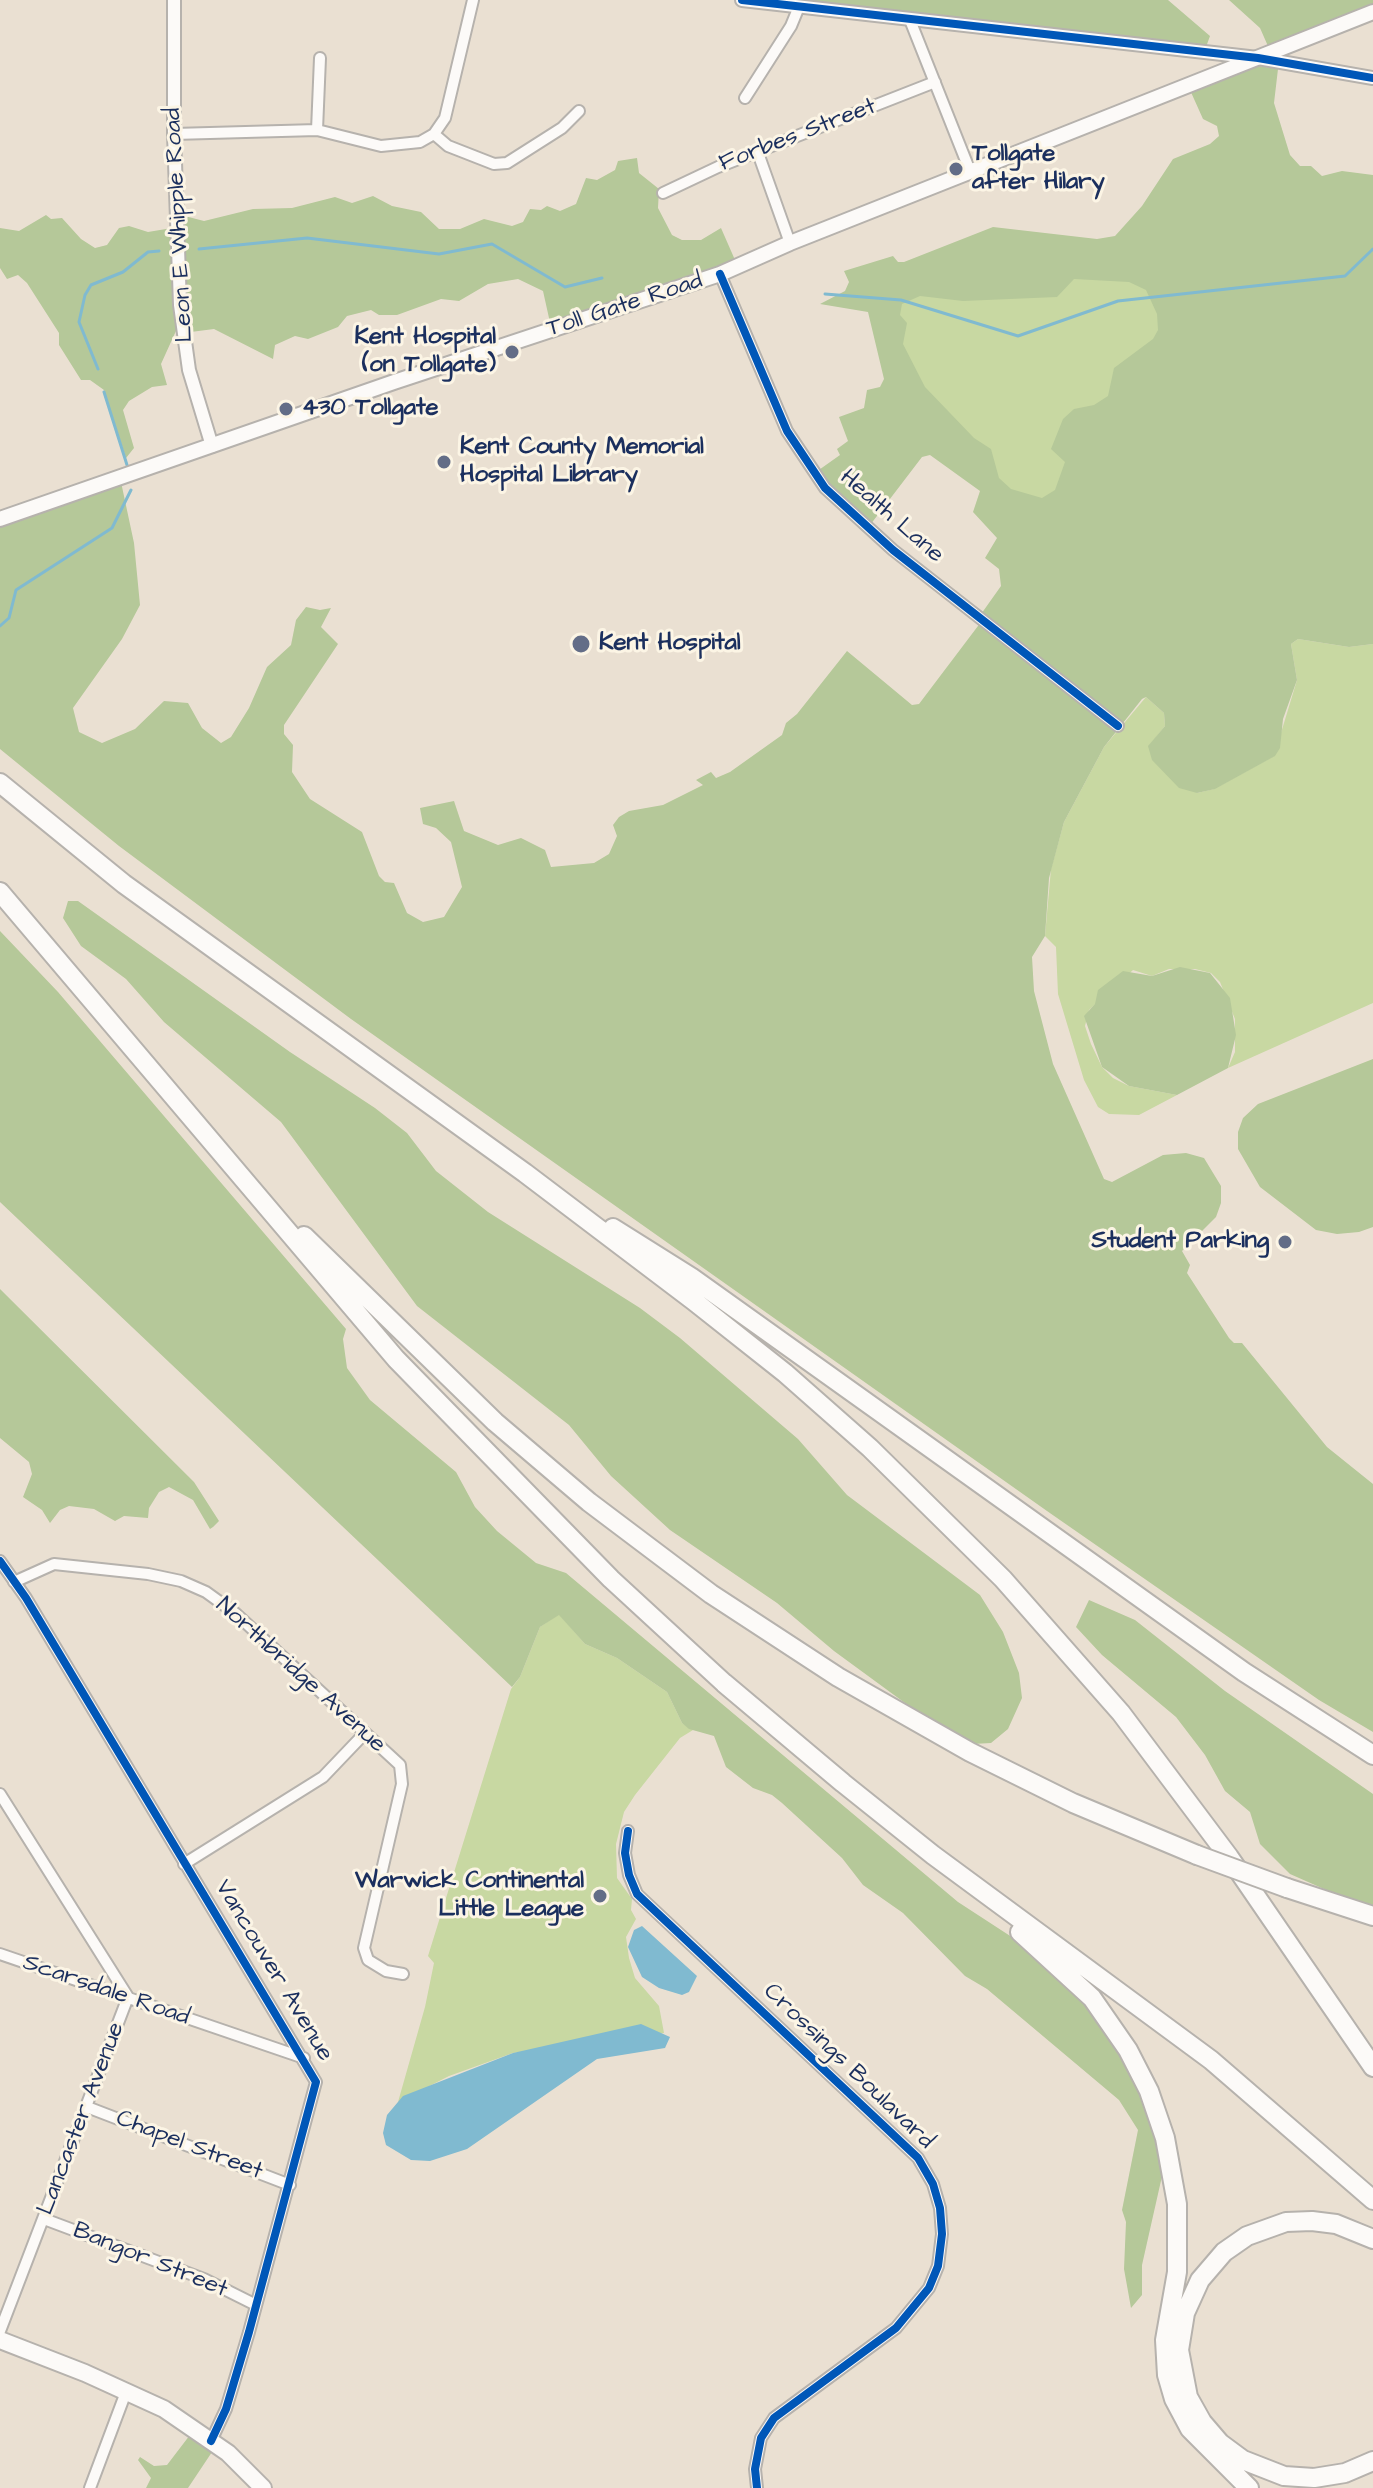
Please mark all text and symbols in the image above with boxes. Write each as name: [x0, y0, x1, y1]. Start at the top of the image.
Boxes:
street label: Forbes Street: [716, 93, 880, 179]
street label: Leon E Whipple Road: [159, 107, 201, 343]
place label: Tollgate after Hilary: [972, 141, 1105, 197]
marker: Tollgate after Hilary: [947, 160, 965, 178]
street label: Toll Gate Road: [544, 267, 706, 345]
place label: Kent Hospital (on Tollgate): [354, 324, 496, 380]
marker: Kent Hospital (on Tollgate): [503, 343, 521, 361]
place label: 430 Tollgate: [302, 395, 439, 423]
marker: 430 Tollgate: [277, 400, 295, 418]
place label: Kent County Memorial Hospital Library: [460, 434, 704, 490]
marker: Kent County Memorial Hospital Library: [435, 453, 453, 471]
street label: Health Lane: [833, 464, 949, 570]
place label: Kent Hospital: [599, 630, 741, 658]
marker: Kent Hospital: [570, 633, 592, 655]
place label: Student Parking: [1092, 1228, 1269, 1256]
marker: Student Parking: [1276, 1233, 1294, 1251]
street label: Northbridge Avenue: [209, 1592, 391, 1760]
place label: Warwick Continental Little League: [355, 1868, 584, 1924]
street label: Vancouver Avenue: [208, 1875, 338, 2067]
marker: Warwick Continental Little League: [591, 1887, 609, 1905]
street label: Scarsdale Road: [19, 1949, 193, 2033]
street label: Crossings Boulavard: [757, 1978, 939, 2156]
street label: Lancaster Avenue: [32, 2019, 132, 2219]
street label: Chapel Street: [112, 2105, 266, 2187]
street label: Bangor Street: [69, 2217, 231, 2305]

